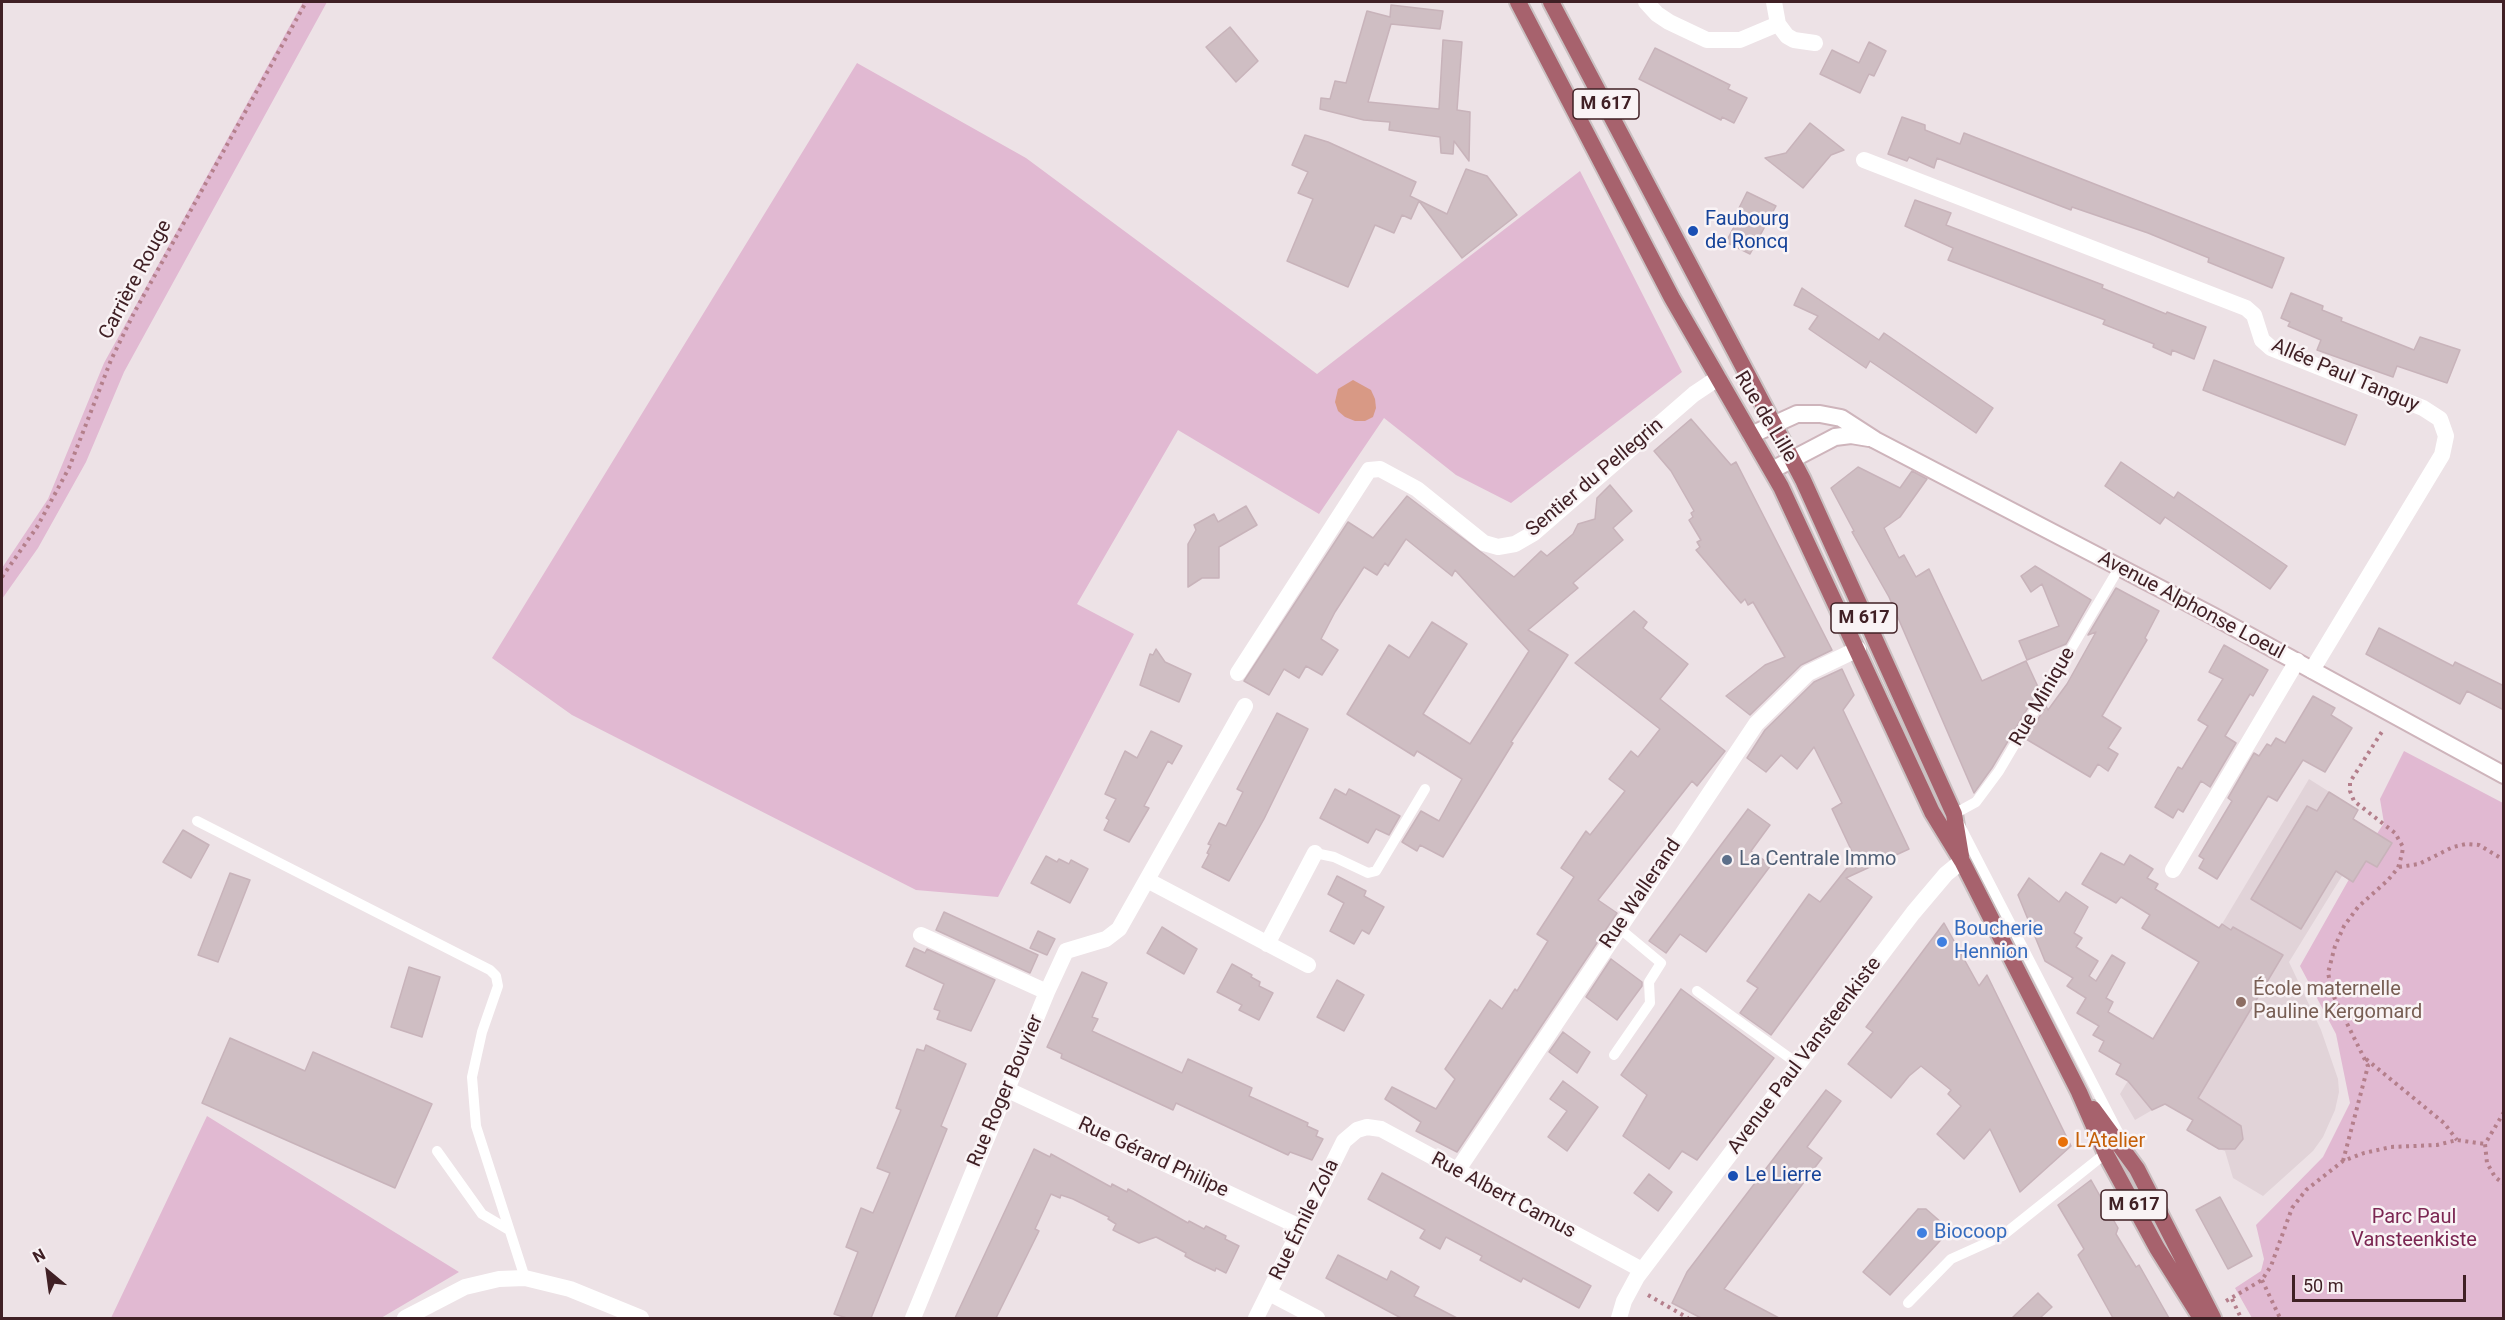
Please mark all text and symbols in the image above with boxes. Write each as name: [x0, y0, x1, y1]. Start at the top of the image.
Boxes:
road number: M 617: [1573, 89, 1639, 119]
place label: Faubourg de Roncq: [1705, 208, 1789, 255]
street label: Carrière Rouge: [94, 216, 178, 344]
marker: Faubourg de Roncq: [1686, 224, 1700, 238]
street label: Allée Paul Tanguy: [2268, 334, 2422, 418]
street label: Rue de Lille: [1729, 367, 1801, 467]
street label: Sentier du Pellegrin: [1521, 414, 1669, 542]
street label: Avenue Alphonse Loeul: [2094, 547, 2288, 665]
road number: M 617: [1831, 603, 1897, 633]
street label: Rue Minique: [2005, 643, 2081, 751]
street label: Rue Wallerand: [1596, 835, 1686, 953]
place label: La Centrale Immo: [1739, 848, 1896, 872]
marker: La Centrale Immo: [1720, 853, 1734, 867]
place label: Boucherie Hennion: [1954, 918, 2043, 965]
marker: Boucherie Hennion: [1935, 935, 1949, 949]
street label: Avenue Paul Vansteenkiste: [1723, 953, 1887, 1159]
place label: École maternelle Pauline Kergomard: [2253, 978, 2422, 1025]
marker: École maternelle Pauline Kergomard: [2234, 995, 2248, 1009]
street label: Rue Roger Bouvier: [963, 1011, 1049, 1171]
street label: Rue Gérard Philipe: [1074, 1113, 1232, 1203]
place label: L'Atelier: [2075, 1130, 2145, 1154]
marker: L'Atelier: [2056, 1135, 2070, 1149]
street label: Rue Albert Camus: [1427, 1148, 1579, 1244]
street label: Rue Émile Zola: [1265, 1155, 1345, 1285]
place label: Le Lierre: [1745, 1164, 1822, 1188]
marker: Le Lierre: [1726, 1169, 1740, 1183]
road number: M 617: [2101, 1190, 2167, 1220]
park label: Parc Paul Vansteenkiste: [2351, 1206, 2477, 1253]
place label: Biocoop: [1934, 1221, 2007, 1245]
marker: Biocoop: [1915, 1226, 1929, 1240]
north arrow: [18, 1242, 78, 1302]
text: N: [29, 1245, 49, 1267]
scale bar: [2295, 1263, 2469, 1301]
text: 50 m: [2303, 1275, 2343, 1296]

